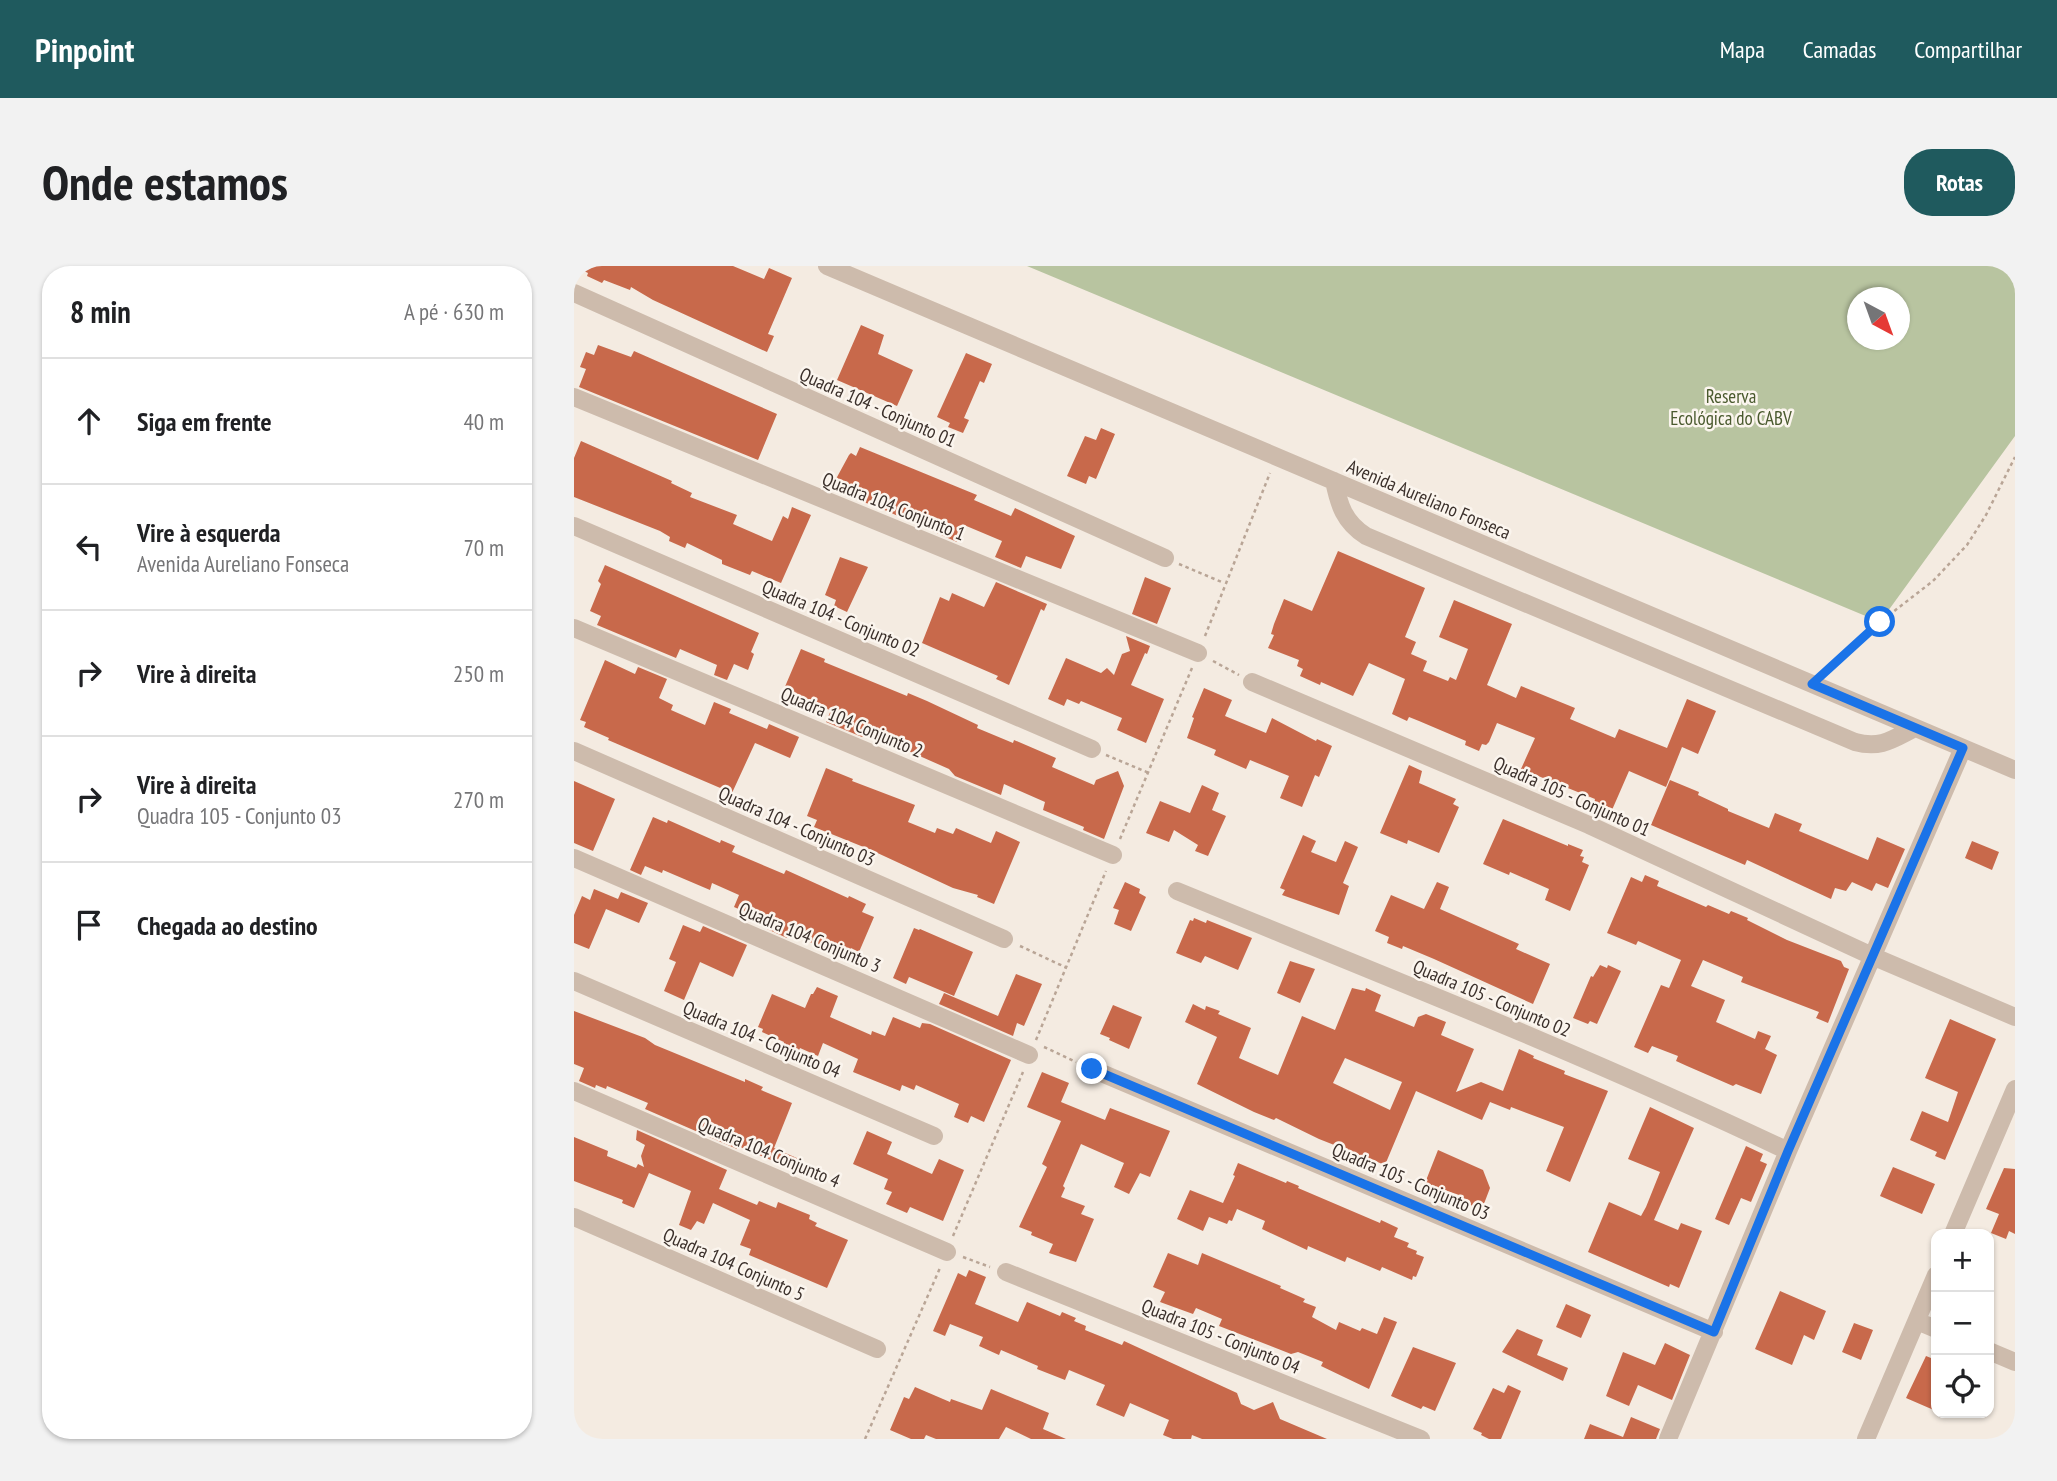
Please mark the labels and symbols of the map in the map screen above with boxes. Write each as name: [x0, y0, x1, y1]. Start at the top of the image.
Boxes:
north arrow: [1847, 287, 1910, 350]
street label: Quadra 104 - Conjunto 01: [796, 362, 960, 452]
park label: Reserva Ecológica do CABV: [1670, 384, 1792, 430]
street label: Avenida Aureliano Fonseca: [1344, 454, 1514, 544]
street label: Quadra 104 Conjunto 1: [819, 466, 969, 546]
street label: Quadra 104 - Conjunto 02: [759, 574, 923, 662]
route start: [1864, 606, 1895, 637]
street label: Quadra 104 Conjunto 2: [777, 681, 927, 763]
street label: Quadra 105 - Conjunto 01: [1490, 751, 1654, 841]
street label: Quadra 104 - Conjunto 03: [715, 781, 879, 871]
street label: Quadra 104 Conjunto 3: [735, 896, 885, 978]
street label: Quadra 105 - Conjunto 02: [1410, 954, 1574, 1042]
street label: Quadra 104 - Conjunto 04: [680, 995, 845, 1083]
route end: [1076, 1053, 1107, 1084]
street label: Quadra 104 Conjunto 4: [694, 1111, 844, 1193]
street label: Quadra 105 - Conjunto 03: [1329, 1137, 1493, 1225]
street label: Quadra 104 Conjunto 5: [660, 1222, 808, 1306]
street label: Quadra 105 - Conjunto 04: [1138, 1293, 1304, 1379]

